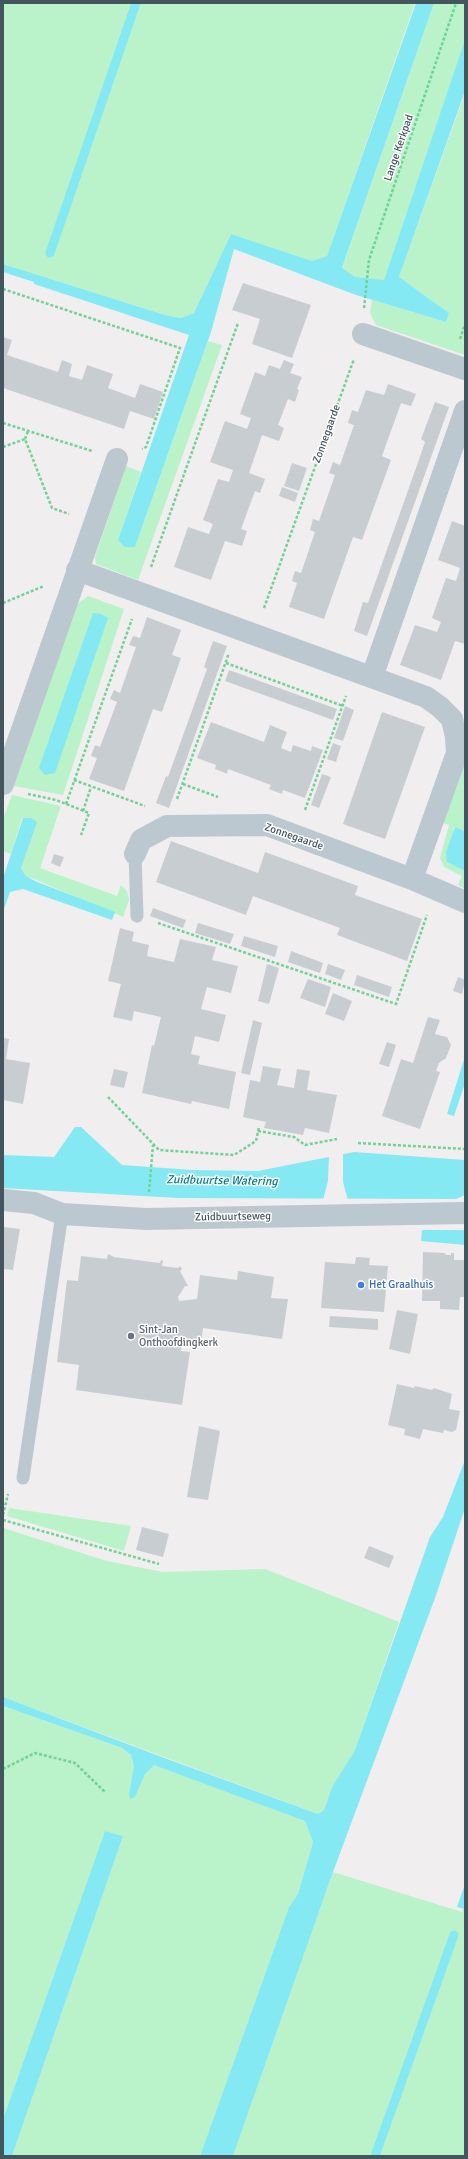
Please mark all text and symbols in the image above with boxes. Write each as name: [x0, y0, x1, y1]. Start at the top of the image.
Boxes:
street label: Lange Kerkpad: [381, 113, 417, 183]
street label: Zonnegaarde: [310, 403, 344, 465]
street label: Zonnegaarde: [263, 821, 325, 853]
water label: Zuidbuurtse Watering: [166, 1173, 278, 1189]
street label: Zuidbuurtseweg: [195, 1210, 271, 1224]
place label: Het Graalhuis: [369, 1278, 433, 1292]
marker: Het Graalhuis: [356, 1280, 366, 1290]
place label: Sint-Jan Onthoofdingkerk: [139, 1323, 218, 1349]
marker: Sint-Jan Onthoofdingkerk: [126, 1331, 136, 1341]

